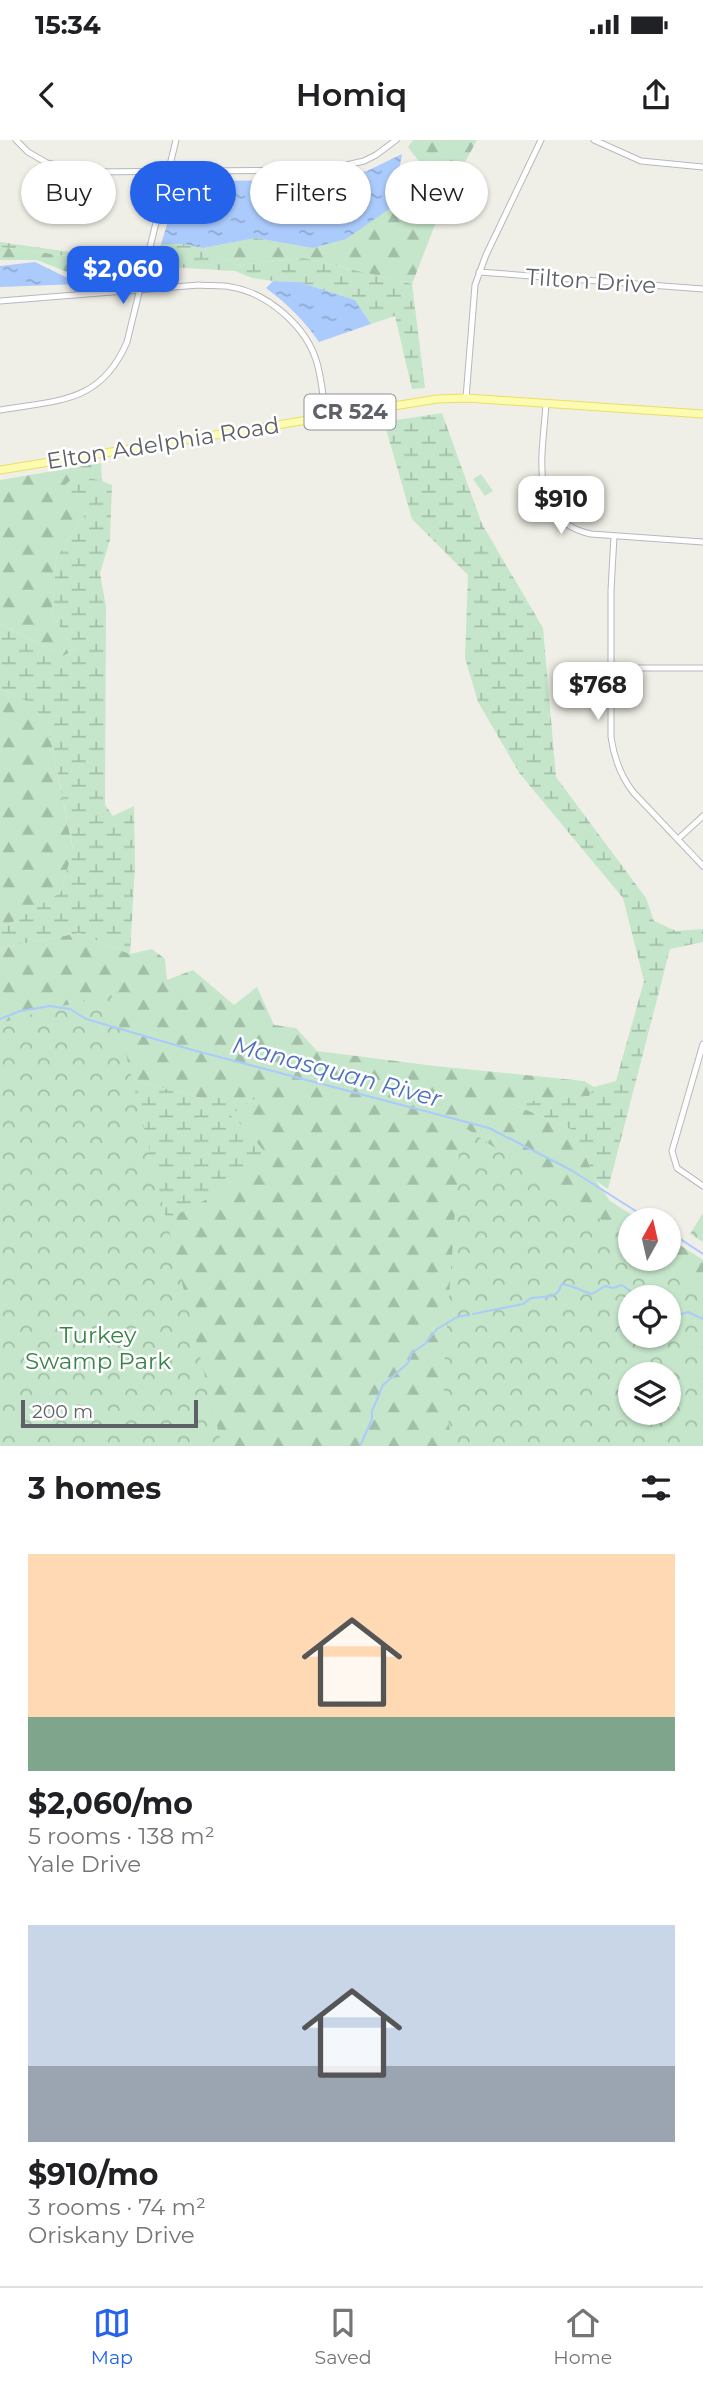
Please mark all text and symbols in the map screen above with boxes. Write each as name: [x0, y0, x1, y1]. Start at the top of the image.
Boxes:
text: 15:34: [35, 9, 101, 41]
text: Homiq: [296, 75, 407, 114]
icon: back: [28, 76, 66, 114]
icon: share: [637, 76, 675, 114]
chip: Buy: [21, 161, 116, 224]
chip: Rent: [130, 161, 236, 224]
chip: Filters: [250, 161, 371, 224]
chip: New: [385, 161, 488, 224]
pin: $2,060: [66, 246, 180, 306]
text: $2,060: [83, 255, 163, 283]
street label: Tilton Drive: [525, 262, 657, 300]
road number: CR 524: [304, 394, 396, 430]
street label: Elton Adelphia Road: [45, 411, 281, 475]
pin: $910: [520, 476, 602, 536]
text: $910: [534, 485, 588, 513]
pin: $768: [557, 662, 639, 722]
text: $768: [569, 671, 627, 699]
water label: Manasquan River: [229, 1030, 446, 1114]
north arrow: [618, 1208, 681, 1270]
map controls: [618, 1208, 681, 1425]
button: locate: [618, 1285, 681, 1348]
park label: Turkey Swamp Park: [25, 1321, 171, 1375]
button: layers: [618, 1362, 681, 1425]
scale bar: [21, 1397, 198, 1429]
text: 200 m: [32, 1400, 93, 1423]
icon: filters: [637, 1469, 675, 1507]
text: 3 homes: [28, 1470, 161, 1507]
icon: home: [289, 1599, 415, 1725]
text: $2,060/mo: [28, 1785, 193, 1822]
text: 5 rooms · 138 m²: [28, 1822, 215, 1850]
text: Yale Drive: [28, 1850, 141, 1878]
icon: home: [289, 1970, 415, 2096]
text: $910/mo: [28, 2156, 158, 2193]
text: 3 rooms · 74 m²: [28, 2193, 206, 2221]
text: Oriskany Drive: [28, 2221, 195, 2249]
tab: Map: [91, 2304, 133, 2369]
tab: Saved: [315, 2304, 372, 2369]
tab: Home: [553, 2304, 612, 2369]

